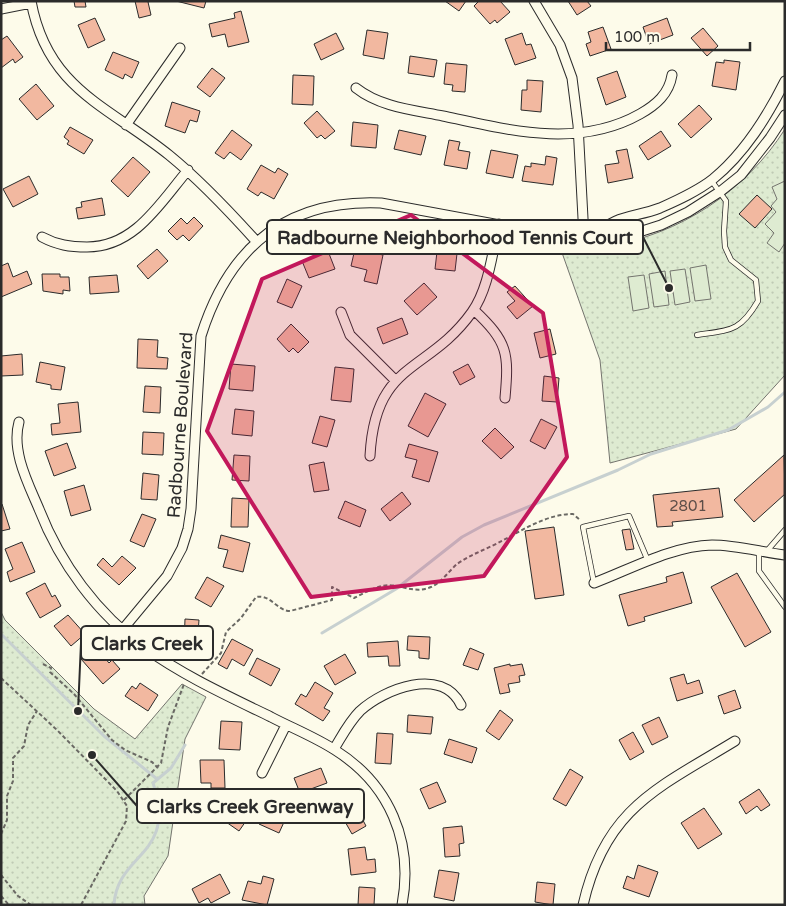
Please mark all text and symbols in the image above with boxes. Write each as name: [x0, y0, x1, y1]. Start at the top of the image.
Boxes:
scale bar: [606, 20, 750, 52]
text: 100 m: [614, 28, 660, 46]
callout: Radbourne Neighborhood Tennis Court: [267, 220, 643, 254]
text: Radbourne Neighborhood Tennis Court: [277, 227, 634, 250]
street label: Radbourne Boulevard: [163, 331, 197, 519]
house number: 2801: [669, 497, 707, 515]
callout: Clarks Creek: [81, 626, 213, 660]
text: Clarks Creek: [91, 633, 204, 655]
callout: Clarks Creek Greenway: [137, 789, 364, 823]
text: Clarks Creek Greenway: [146, 796, 354, 819]

